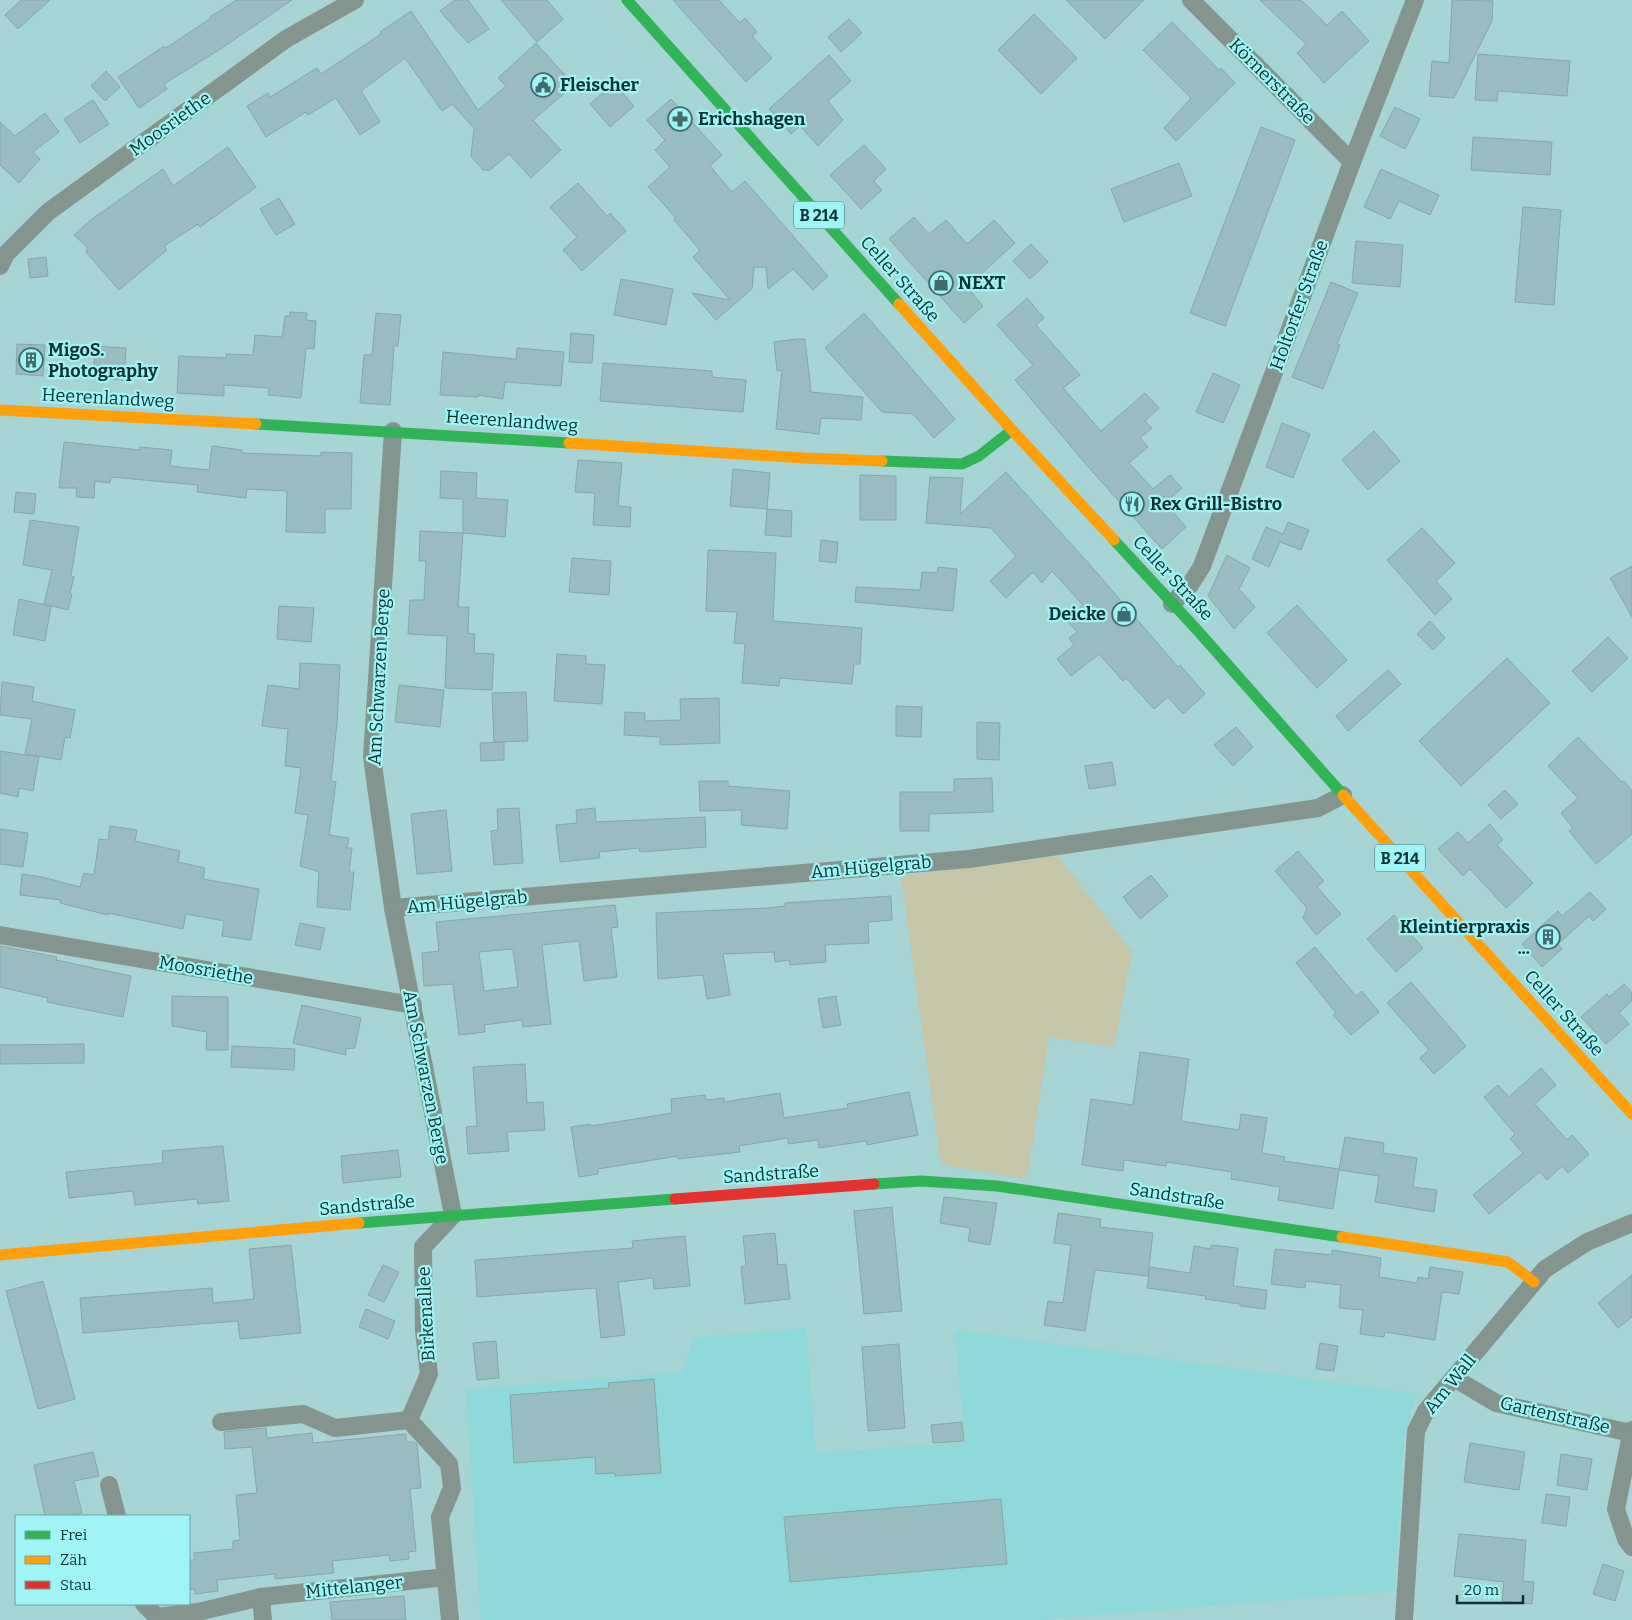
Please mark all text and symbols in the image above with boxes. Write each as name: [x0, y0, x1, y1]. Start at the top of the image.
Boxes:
street label: Körnerstraße: [1224, 33, 1320, 129]
public building icon: Fleischer: [530, 72, 556, 98]
place label: Fleischer: [560, 74, 640, 96]
street label: Moosriethe: [125, 87, 215, 161]
pharmacy icon: Erichshagen: [667, 106, 693, 132]
place label: Erichshagen: [698, 108, 806, 130]
road number: B 214: [794, 202, 844, 228]
street label: Celler Straße: [856, 231, 944, 327]
street label: Holtorfer Straße: [1265, 237, 1333, 373]
shop icon: NEXT: [928, 270, 954, 296]
place label: NEXT: [958, 272, 1006, 294]
place label: MigoS. Photography: [48, 339, 159, 382]
building icon: MigoS. Photography: [18, 347, 44, 373]
street label: Heerenlandweg: [41, 384, 175, 412]
street label: Heerenlandweg: [445, 405, 579, 437]
restaurant icon: Rex Grill-Bistro: [1119, 491, 1145, 517]
place label: Rex Grill-Bistro: [1150, 493, 1282, 515]
street label: Celler Straße: [1128, 531, 1218, 625]
street label: Am Schwarzen Berge: [363, 588, 395, 766]
shop icon: Deicke: [1111, 601, 1137, 627]
place label: Deicke: [1048, 603, 1106, 625]
road number: B 214: [1375, 844, 1425, 871]
street label: Am Hügelgrab: [810, 851, 932, 883]
street label: Am Hügelgrab: [406, 886, 528, 918]
place label: Kleintierpraxis ...: [1400, 916, 1530, 959]
building icon: Kleintierpraxis ...: [1535, 924, 1561, 950]
street label: Moosriethe: [157, 951, 255, 989]
street label: Celler Straße: [1520, 965, 1608, 1061]
street label: Am Schwarzen Berge: [398, 988, 454, 1166]
street label: Sandstraße: [722, 1160, 820, 1188]
street label: Sandstraße: [1128, 1178, 1226, 1214]
street label: Sandstraße: [318, 1190, 416, 1220]
street label: Birkenallee: [413, 1266, 439, 1362]
street label: Am Wall: [1419, 1350, 1481, 1418]
street label: Gartenstraße: [1498, 1392, 1612, 1438]
legend: [15, 1515, 190, 1605]
text: Frei: [60, 1526, 88, 1544]
text: Zäh: [60, 1551, 87, 1569]
street label: Mittelanger: [304, 1571, 404, 1603]
scale bar: [1457, 1572, 1523, 1604]
text: Stau: [60, 1576, 92, 1594]
text: 20 m: [1464, 1581, 1500, 1599]

